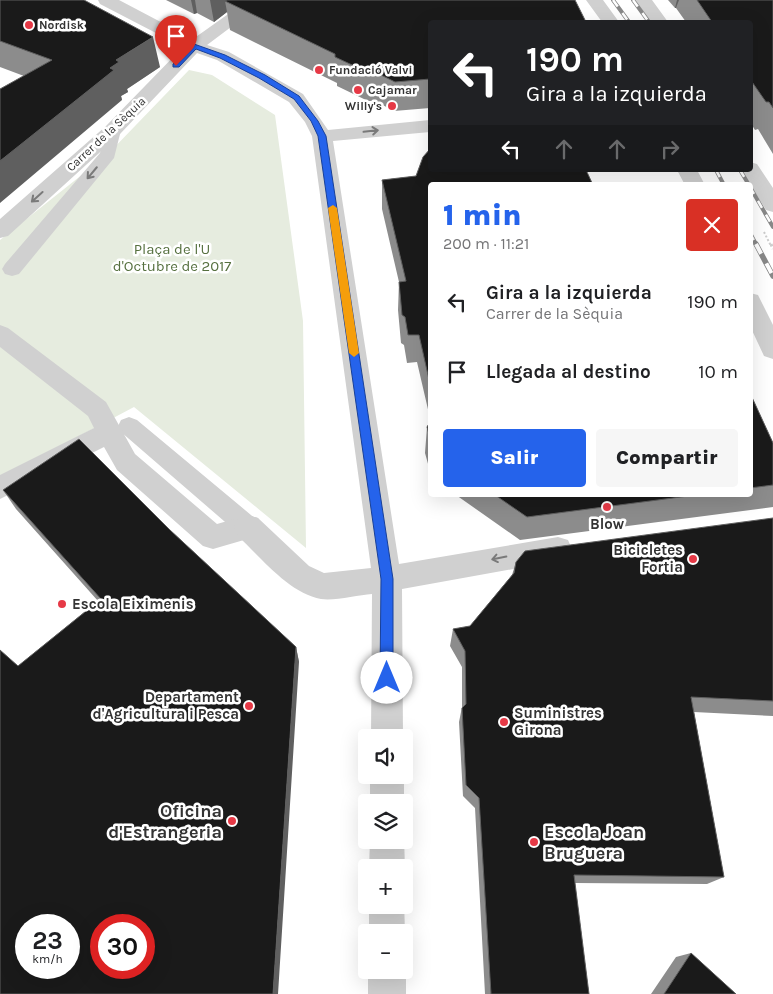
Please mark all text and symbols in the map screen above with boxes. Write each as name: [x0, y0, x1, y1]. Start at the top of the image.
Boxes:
pin: [155, 15, 197, 66]
place label: Nordisk: [39, 18, 84, 32]
marker: Nordisk: [23, 19, 35, 31]
icon: arrive: [162, 22, 190, 50]
text: 190 m: [526, 39, 624, 80]
icon: left: [443, 40, 508, 105]
place label: Fundació Valvi: [329, 63, 412, 77]
marker: Fundació Valvi: [313, 64, 325, 76]
text: Gira a la izquierda: [526, 81, 707, 107]
place label: Cajamar: [368, 83, 417, 97]
marker: Cajamar: [352, 84, 364, 96]
street label: Carrer de la Sèquia: [64, 94, 148, 174]
place label: Willy's: [345, 99, 382, 113]
marker: Willy's: [386, 100, 398, 112]
one-way arrow: [362, 126, 378, 136]
icon: left: [497, 135, 525, 163]
icon: ahead: [550, 135, 578, 163]
icon: ahead: [603, 135, 631, 163]
icon: right: [656, 135, 684, 163]
one-way arrow: [86, 166, 98, 179]
one-way arrow: [31, 192, 44, 203]
text: 1 min: [443, 197, 522, 233]
button: close: [686, 199, 738, 251]
text: 200 m · 11:21: [443, 234, 529, 253]
park label: Plaça de l'U d'Octubre de 2017: [113, 240, 231, 275]
text: Gira a la izquierda: [486, 282, 652, 304]
icon: left: [443, 288, 471, 316]
text: 190 m: [687, 291, 738, 313]
text: Carrer de la Sèquia: [486, 304, 623, 323]
icon: arrive: [443, 358, 471, 386]
text: Llegada al destino: [486, 361, 651, 383]
text: 10 m: [698, 361, 738, 383]
button: Salir: [443, 429, 586, 487]
button: Compartir: [596, 429, 738, 487]
marker: Blow: [601, 501, 613, 513]
place label: Blow: [590, 515, 625, 533]
place label: Bicicletes Fortia: [613, 541, 683, 576]
marker: Bicicletes Fortia: [687, 553, 699, 565]
one-way arrow: [492, 554, 508, 563]
place label: Escola Eiximenis: [72, 595, 194, 613]
marker: Escola Eiximenis: [56, 598, 68, 610]
position arrow: [360, 651, 412, 703]
place label: Departament d'Agricultura i Pesca: [92, 688, 239, 723]
marker: Departament d'Agricultura i Pesca: [243, 700, 255, 712]
place label: Suministres Girona: [514, 704, 602, 739]
marker: Suministres Girona: [498, 716, 510, 728]
map controls: [358, 729, 413, 979]
button: sound: [358, 729, 413, 784]
button: layers: [358, 794, 413, 849]
place label: Oficina d'Estrangeria: [108, 800, 222, 843]
marker: Oficina d'Estrangeria: [226, 815, 238, 827]
place label: Escola Joan Bruguera: [544, 821, 644, 864]
marker: Escola Joan Bruguera: [528, 836, 540, 848]
button: +: [358, 859, 413, 914]
speed limit sign: 30: [90, 914, 155, 979]
button: −: [358, 924, 413, 979]
text: 23: [32, 926, 63, 955]
text: km/h: [32, 952, 63, 966]

